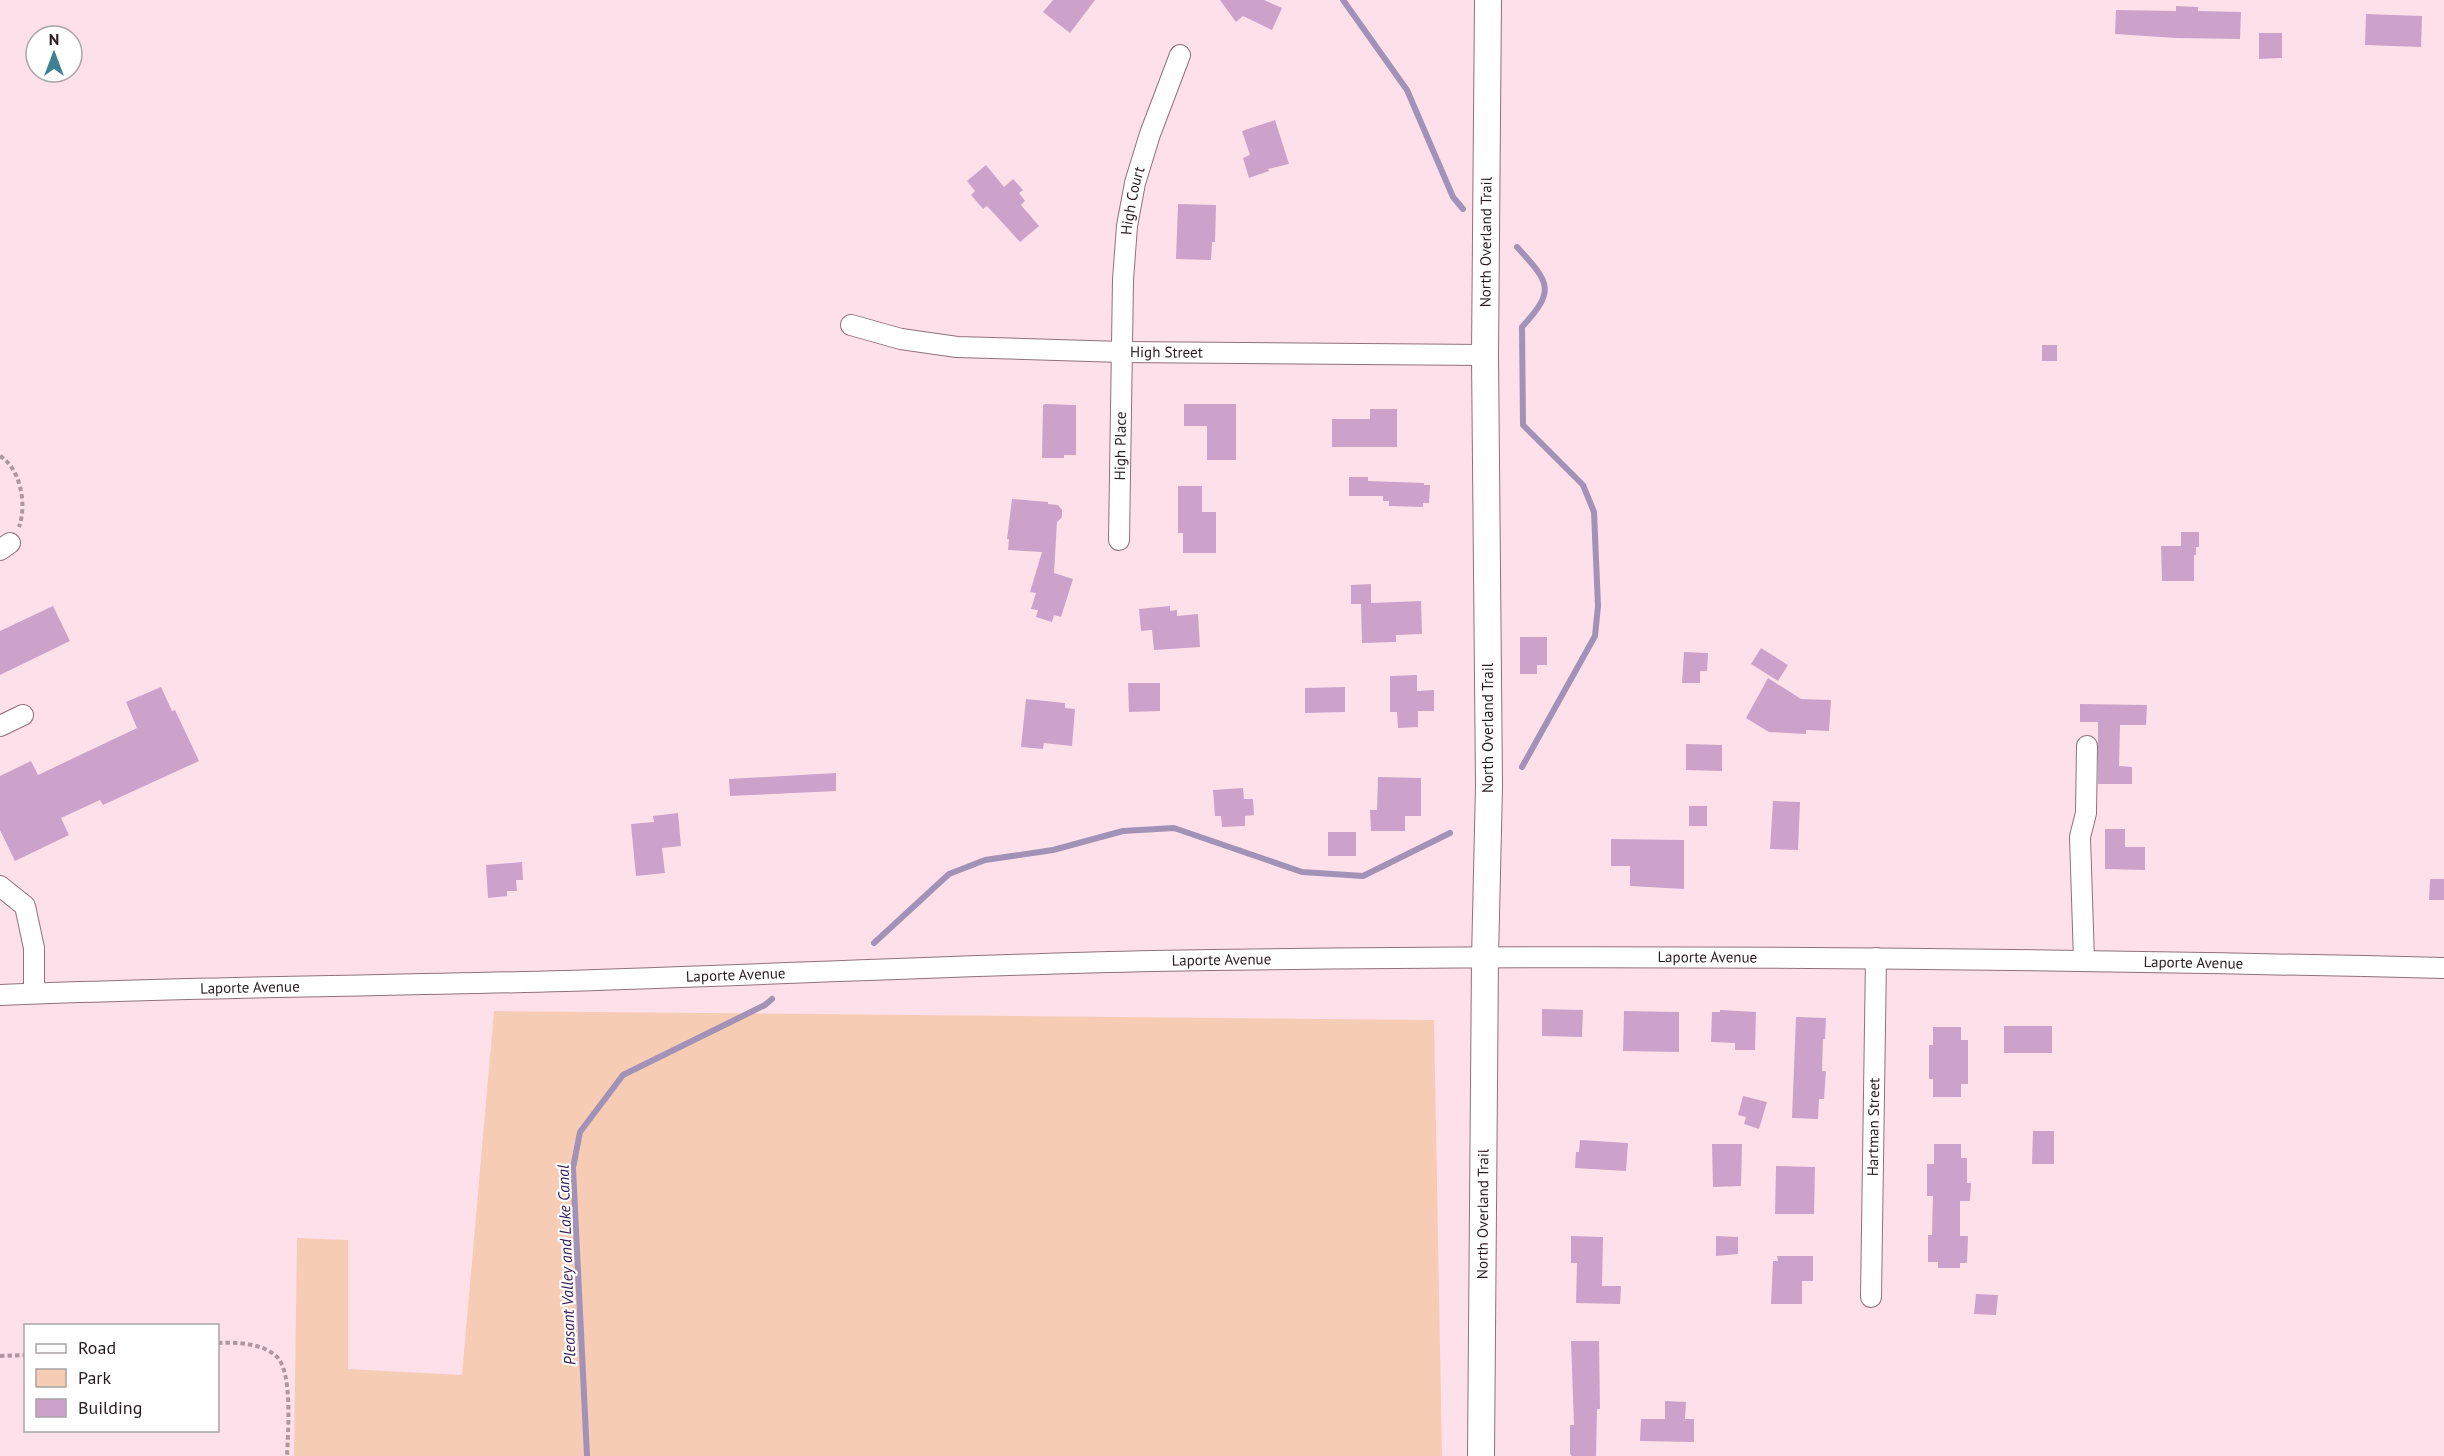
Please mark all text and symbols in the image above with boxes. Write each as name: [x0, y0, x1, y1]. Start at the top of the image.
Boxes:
north arrow: [24, 24, 84, 84]
text: N: [49, 29, 59, 49]
street label: High Court: [1116, 164, 1148, 235]
street label: North Overland Trail: [1475, 176, 1496, 307]
street label: High Street: [1130, 342, 1203, 362]
street label: High Place: [1110, 412, 1130, 480]
street label: North Overland Trail: [1478, 662, 1497, 793]
street label: Laporte Avenue: [1658, 947, 1757, 966]
street label: Laporte Avenue: [1171, 949, 1271, 970]
street label: Laporte Avenue: [2143, 952, 2243, 973]
street label: Laporte Avenue: [686, 963, 786, 986]
street label: Laporte Avenue: [200, 977, 300, 998]
street label: Hartman Street: [1863, 1078, 1883, 1176]
street label: North Overland Trail: [1472, 1148, 1492, 1279]
water label: Pleasant Valley and Lake Canal: [552, 1164, 579, 1366]
legend: [24, 1324, 219, 1432]
text: Road: [78, 1336, 116, 1359]
text: Park: [78, 1366, 111, 1389]
text: Building: [78, 1396, 142, 1419]

